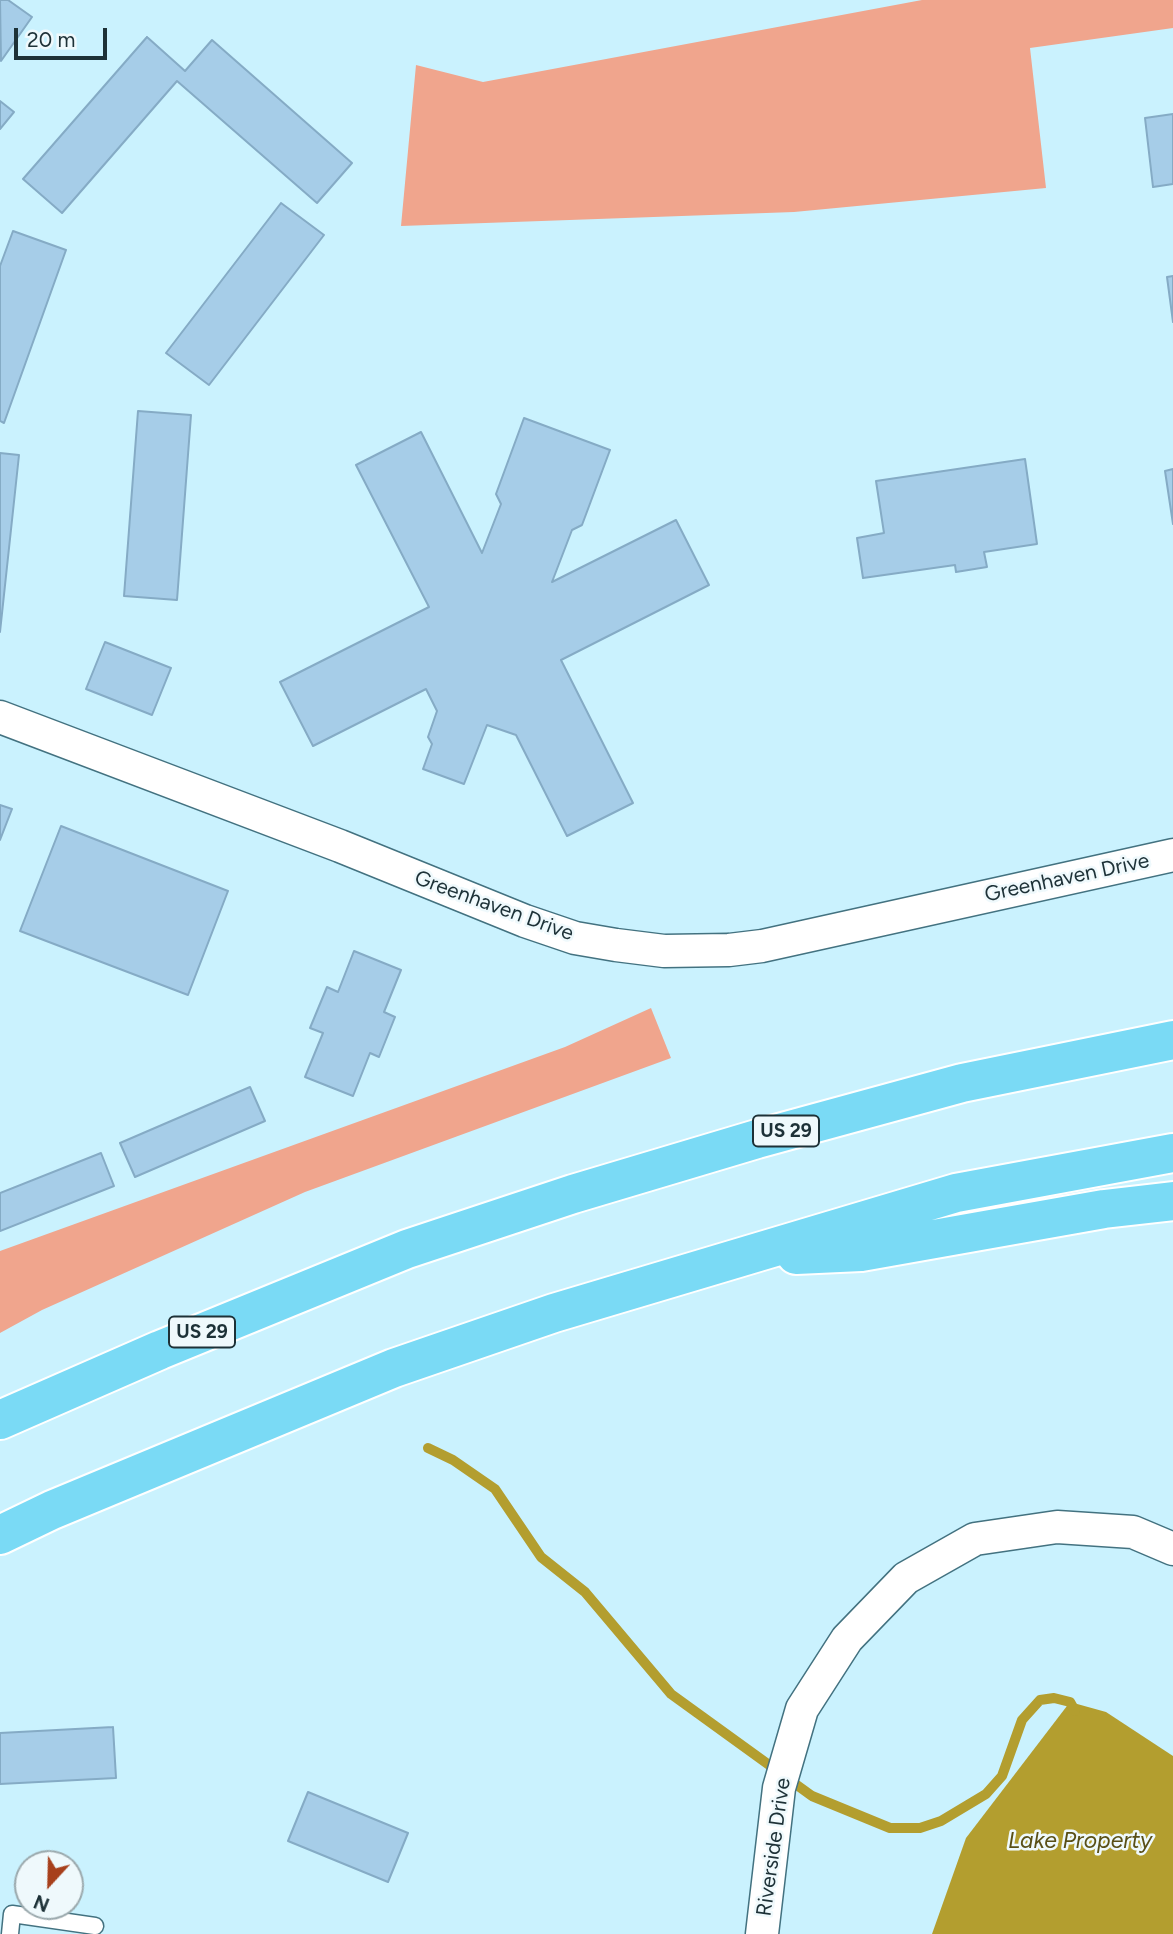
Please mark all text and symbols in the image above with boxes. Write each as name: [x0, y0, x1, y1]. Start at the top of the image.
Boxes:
scale bar: [18, 14, 110, 58]
text: 20 m: [27, 27, 75, 52]
street label: Greenhaven Drive: [982, 848, 1152, 908]
street label: Greenhaven Drive: [411, 866, 577, 946]
road number: US 29: [753, 1116, 819, 1147]
road number: US 29: [169, 1316, 235, 1348]
street label: Riverside Drive: [752, 1776, 796, 1918]
water label: Lake Property: [1008, 1827, 1152, 1855]
north arrow: [14, 1850, 84, 1920]
text: N: [31, 1890, 53, 1916]

